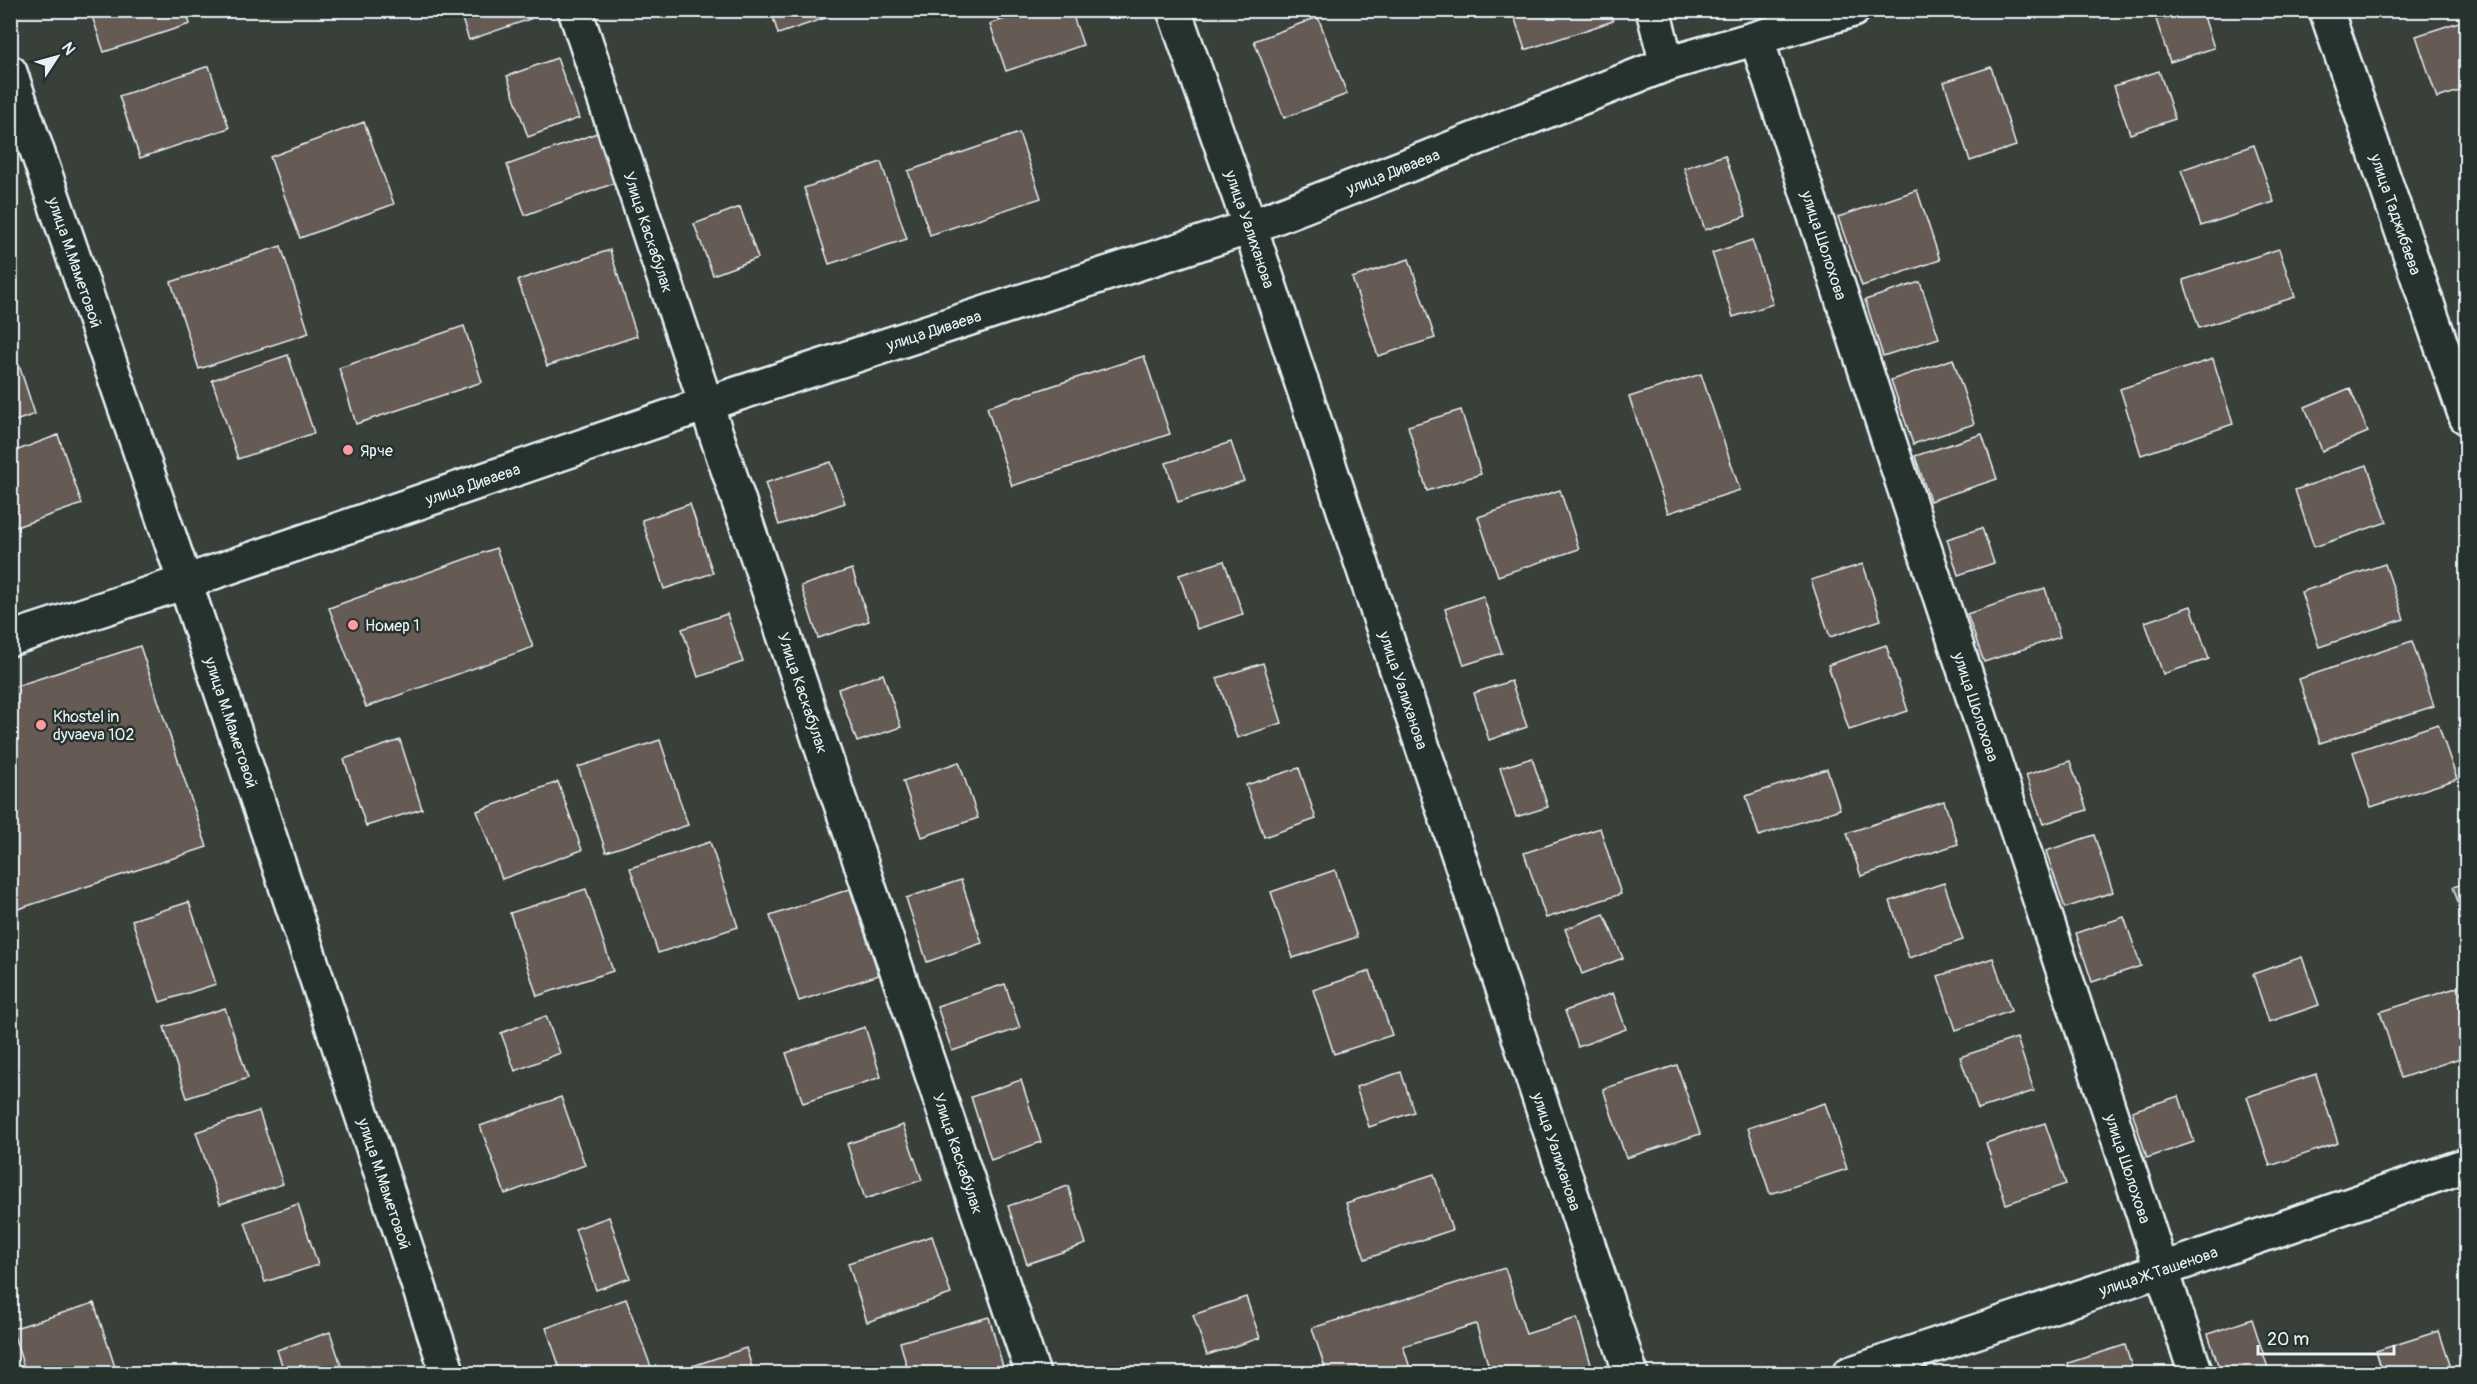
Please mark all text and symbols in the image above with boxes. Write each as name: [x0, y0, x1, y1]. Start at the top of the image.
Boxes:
north arrow: [27, 27, 87, 87]
text: N: [57, 39, 80, 59]
street label: улица Диваева: [1343, 145, 1443, 200]
street label: улица Таджибаева: [2365, 151, 2425, 278]
street label: улица Уалиханова: [1220, 167, 1279, 291]
street label: Улица Каскабулак: [618, 169, 677, 295]
street label: улица Шолохова: [1796, 187, 1851, 303]
street label: улица М.Маметовой: [42, 194, 106, 330]
street label: улица Диваева: [883, 306, 984, 356]
place label: Ярче: [360, 441, 393, 461]
marker: Ярче: [341, 443, 355, 457]
street label: улица Диваева: [422, 459, 523, 510]
place label: Номер 1: [365, 616, 419, 636]
marker: Номер 1: [346, 618, 360, 632]
street label: улица Уалиханова: [1374, 628, 1432, 752]
street label: Улица Каскабулак: [773, 630, 832, 756]
street label: улица Шолохова: [1948, 649, 2003, 764]
street label: улица М.Маметовой: [199, 654, 262, 791]
place label: Khostel in dyvaeva 102: [53, 707, 134, 745]
marker: Khostel in dyvaeva 102: [34, 718, 48, 732]
street label: улица Уалиханова: [1527, 1089, 1585, 1213]
street label: Улица Каскабулак: [928, 1091, 987, 1217]
street label: улица Шолохова: [2100, 1111, 2155, 1226]
street label: улица М.Маметовой: [352, 1115, 415, 1252]
street label: улица Ж.Ташенова: [2096, 1242, 2220, 1301]
scale bar: [2258, 1318, 2394, 1356]
text: 20 m: [2267, 1328, 2309, 1351]

